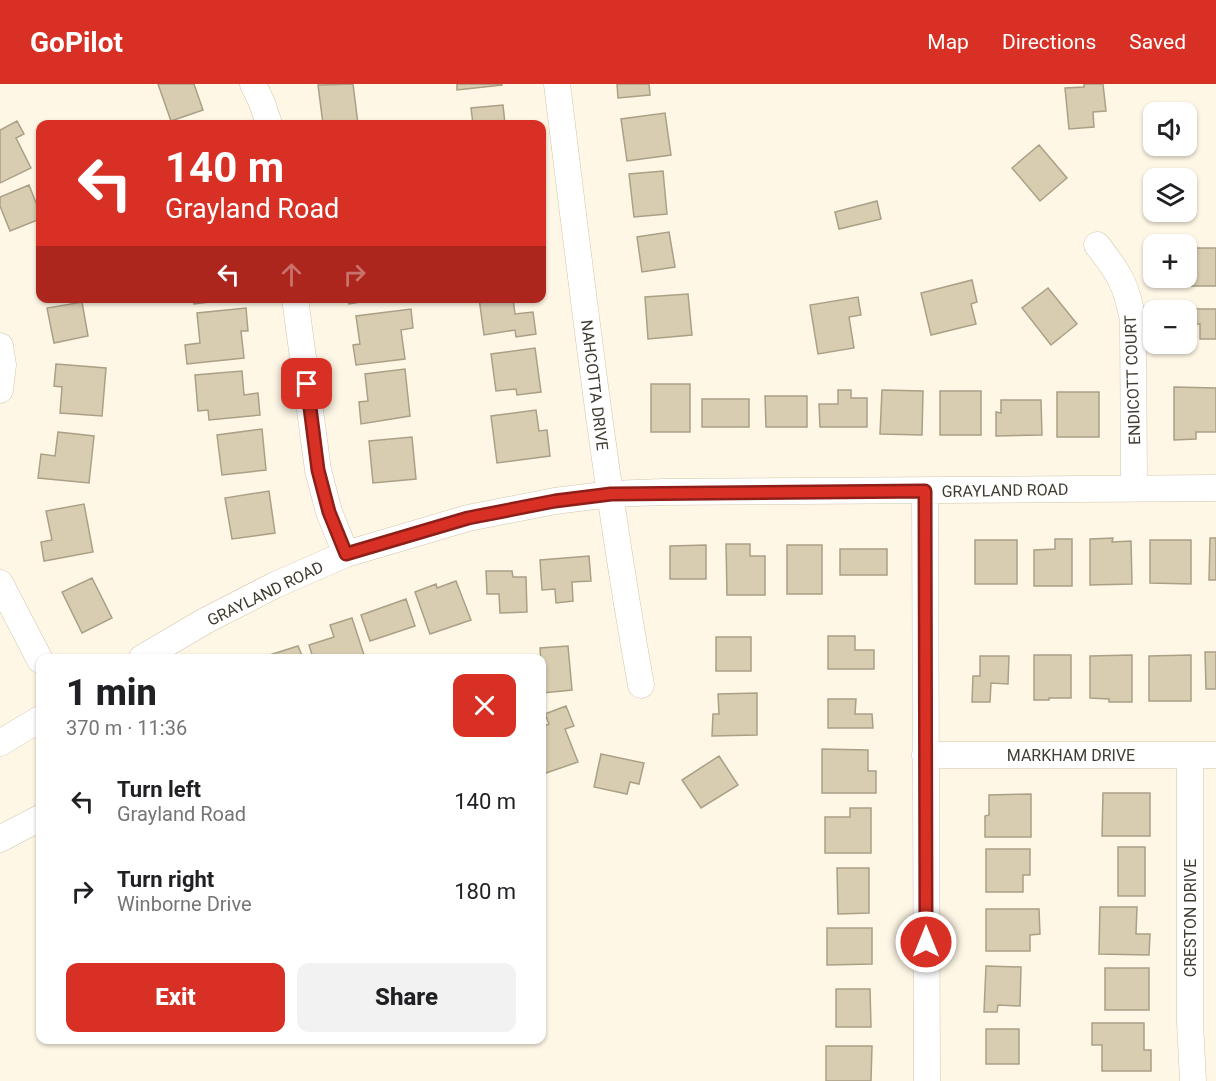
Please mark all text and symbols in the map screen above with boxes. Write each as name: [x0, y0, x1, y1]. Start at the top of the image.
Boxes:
text: GoPilot: [30, 26, 123, 59]
text: Map: [927, 30, 969, 54]
text: Directions: [1002, 30, 1096, 54]
text: Saved: [1129, 30, 1186, 54]
map controls: [1143, 102, 1197, 354]
button: sound: [1143, 102, 1197, 156]
text: 140 m: [165, 143, 284, 192]
icon: left: [66, 144, 144, 222]
button: layers: [1143, 168, 1197, 222]
text: Grayland Road: [165, 193, 339, 225]
button: +: [1143, 234, 1197, 288]
icon: left: [212, 258, 245, 291]
icon: ahead: [275, 258, 308, 291]
icon: right: [338, 258, 371, 291]
button: −: [1143, 300, 1197, 354]
street label: ENDICOTT COURT: [1121, 314, 1144, 445]
street label: NAHCOTTA DRIVE: [577, 319, 612, 452]
pin: [281, 358, 332, 409]
icon: arrive: [290, 367, 323, 400]
street label: GRAYLAND ROAD: [941, 480, 1069, 501]
street label: GRAYLAND ROAD: [204, 557, 326, 630]
text: 1 min: [66, 672, 157, 714]
button: close: [453, 674, 516, 737]
text: 370 m · 11:36: [66, 716, 187, 740]
street label: MARKHAM DRIVE: [1007, 746, 1135, 765]
text: Turn left: [117, 777, 201, 802]
icon: left: [66, 785, 99, 818]
text: 140 m: [454, 789, 516, 814]
text: Grayland Road: [117, 802, 246, 826]
street label: CRESTON DRIVE: [1181, 859, 1200, 977]
text: Turn right: [117, 867, 214, 892]
icon: right: [66, 875, 99, 908]
text: 180 m: [454, 879, 516, 904]
text: Winborne Drive: [117, 892, 252, 916]
position arrow: [894, 910, 958, 974]
button: Exit: [66, 963, 285, 1032]
button: Share: [297, 963, 516, 1032]

